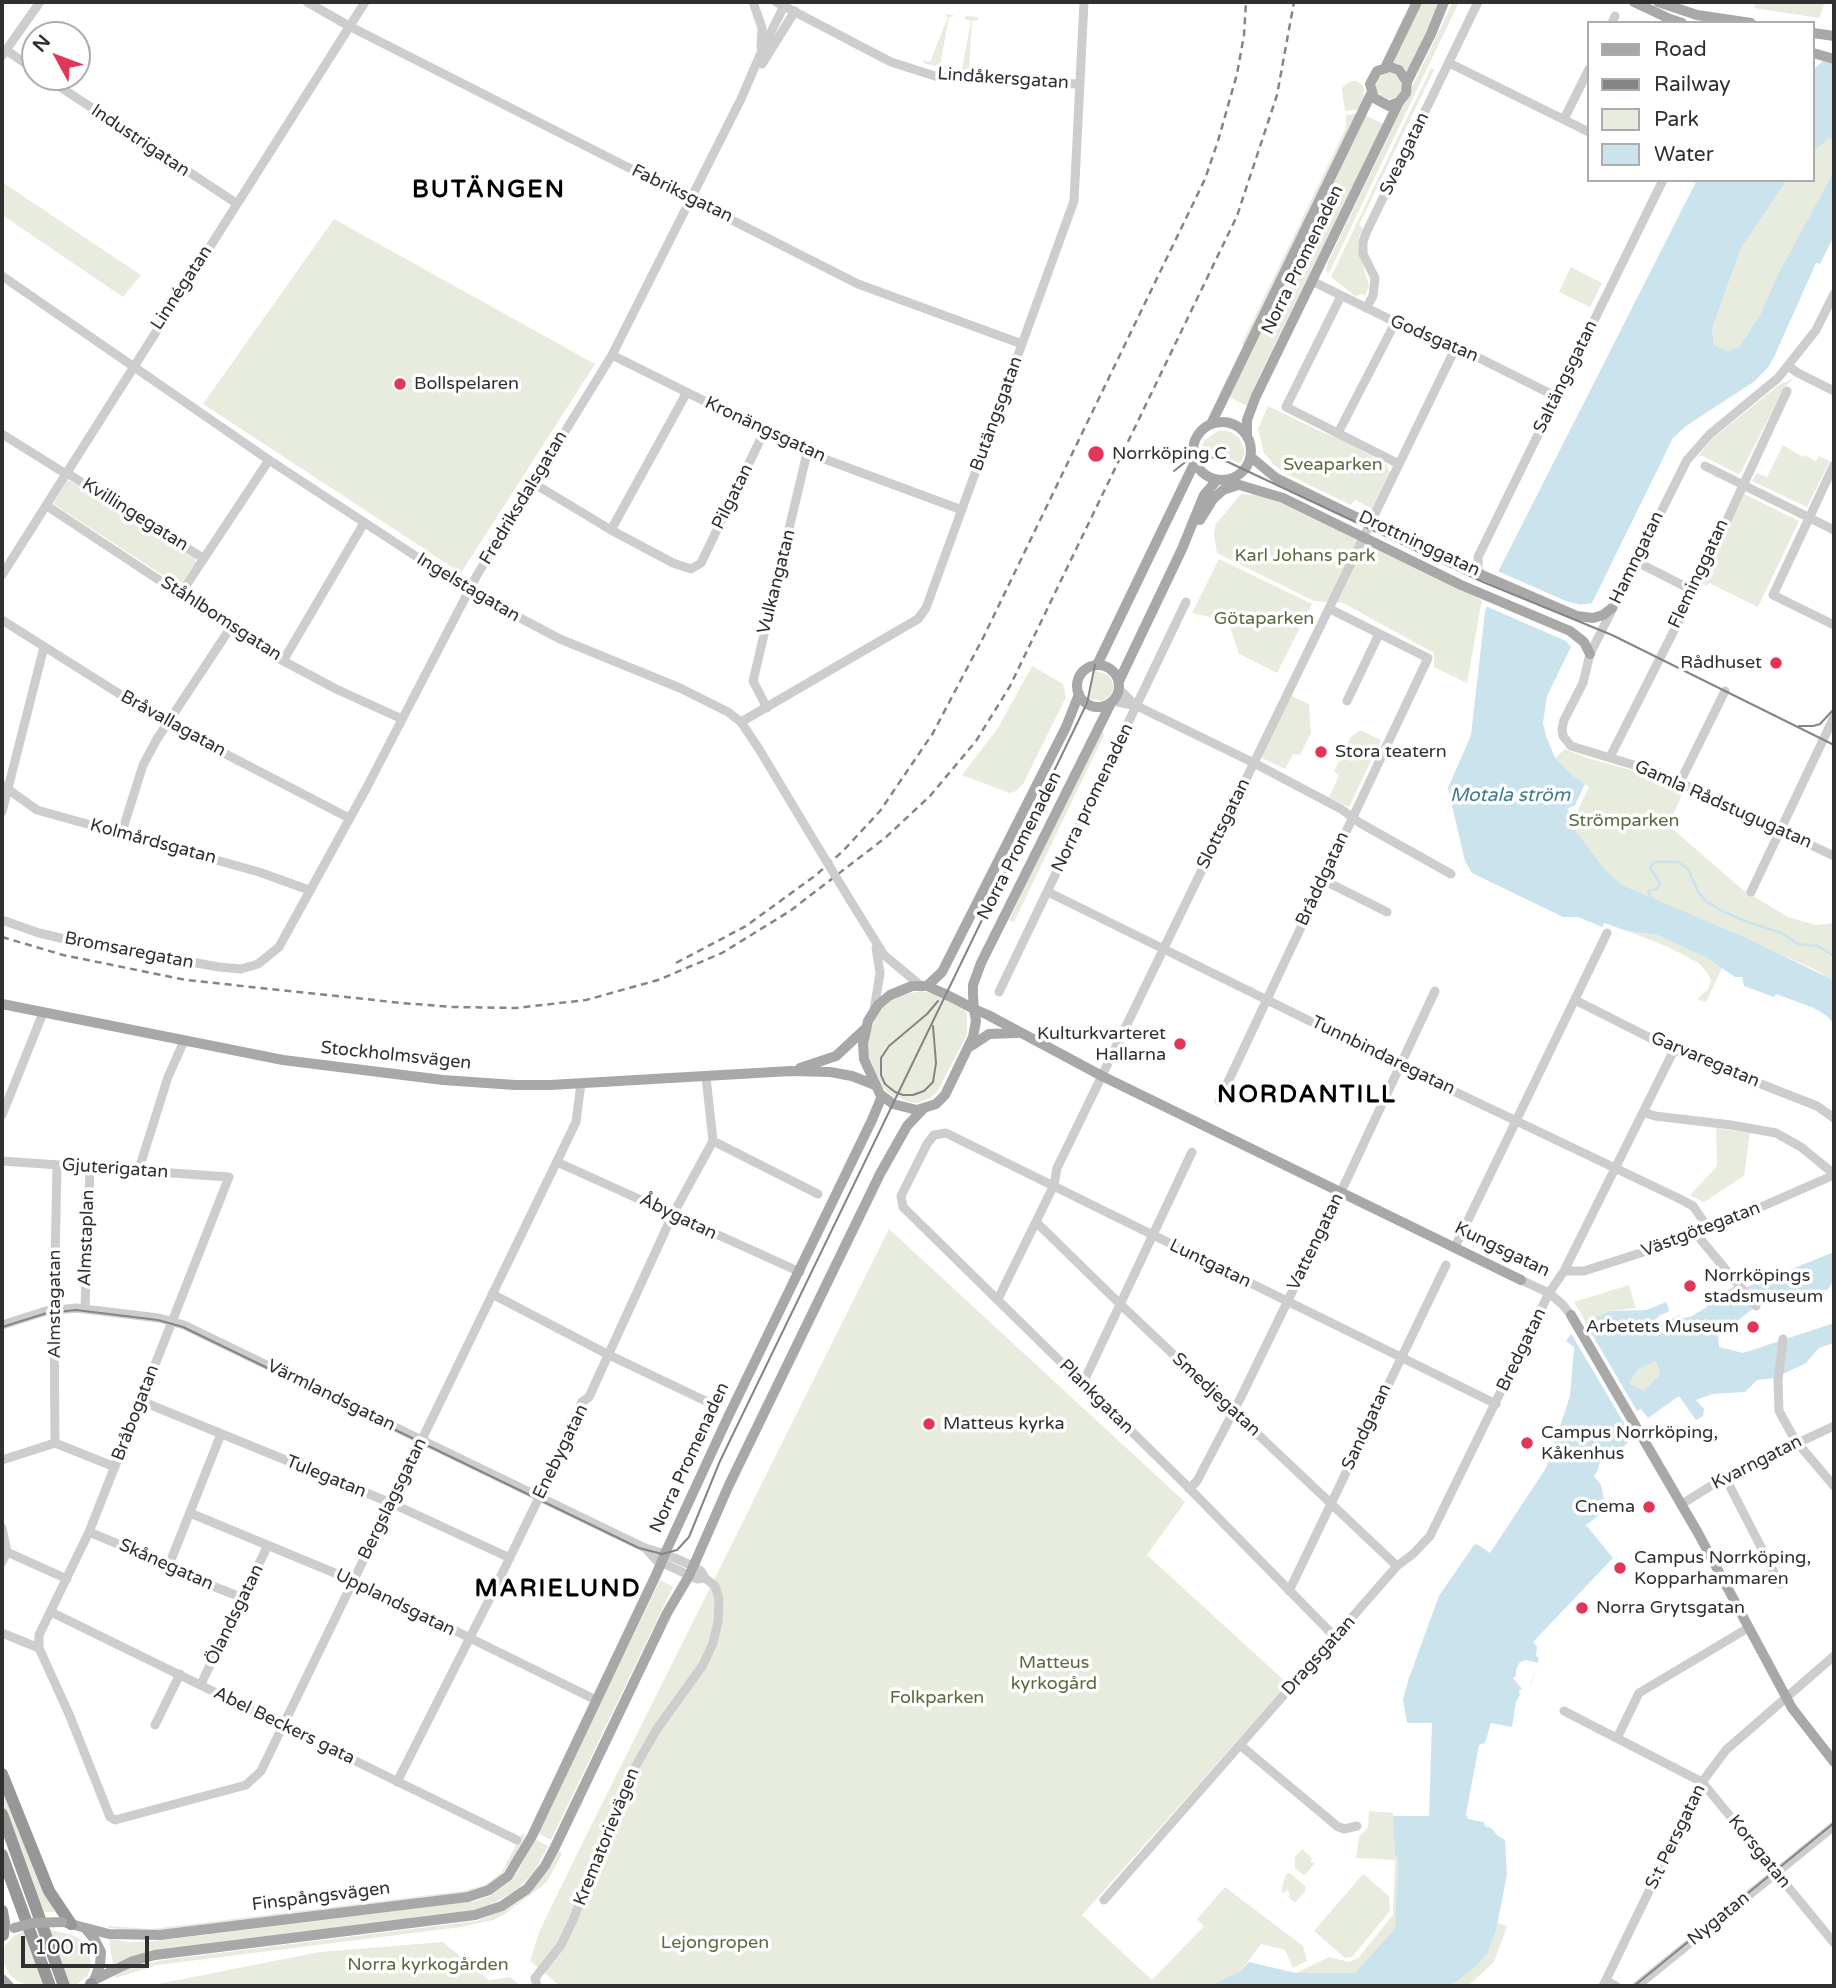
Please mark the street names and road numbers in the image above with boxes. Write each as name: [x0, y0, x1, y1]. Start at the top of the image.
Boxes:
street label: Lindåkersgatan: [936, 64, 1070, 94]
street label: Industrigatan: [87, 100, 193, 182]
street label: Sveagatan: [1376, 109, 1434, 199]
street label: Fabriksgatan: [628, 160, 736, 228]
street label: Norra Promenaden: [1257, 182, 1349, 338]
street label: Linnégatan: [147, 242, 217, 334]
street label: Godsgatan: [1387, 311, 1481, 367]
street label: Saltängsgatan: [1529, 317, 1603, 437]
street label: Butängsgatan: [966, 354, 1028, 474]
street label: Kronängsgatan: [701, 393, 829, 467]
street label: Fredriksdalsgatan: [476, 427, 572, 569]
street label: Pilgatan: [708, 461, 758, 533]
street label: Kvillingegatan: [78, 474, 192, 556]
street label: Drottninggatan: [1355, 506, 1483, 582]
street label: Hamngatan: [1605, 508, 1669, 608]
street label: Fleminggatan: [1664, 516, 1734, 632]
street label: Vulkangatan: [754, 527, 800, 637]
street label: Ingelstagatan: [412, 549, 524, 627]
street label: Ståhlbomsgatan: [156, 572, 286, 666]
street label: Bråvallagatan: [117, 686, 229, 762]
street label: Norra promenaden: [1048, 720, 1138, 876]
street label: Gamla Rådstugugatan: [1631, 756, 1815, 854]
street label: Norra Promenaden: [973, 768, 1067, 924]
street label: Slottsgatan: [1193, 775, 1255, 873]
street label: Kolmårdsgatan: [87, 815, 219, 869]
street label: Bråddgatan: [1292, 829, 1354, 929]
street label: Bromsaregatan: [63, 928, 195, 974]
street label: Tunnbindaregatan: [1308, 1012, 1458, 1100]
street label: Garvaregatan: [1647, 1027, 1763, 1093]
street label: Stockholmsvägen: [320, 1037, 472, 1075]
street label: Gjuterigatan: [61, 1155, 169, 1183]
street label: Almstaplan: [75, 1189, 99, 1287]
street label: Åbygatan: [636, 1189, 720, 1245]
street label: Vattengatan: [1283, 1190, 1349, 1294]
street label: Västgötegatan: [1639, 1197, 1763, 1263]
street label: Kungsgatan: [1451, 1218, 1553, 1282]
street label: Luntgatan: [1166, 1235, 1254, 1293]
street label: Almstagatan: [44, 1249, 66, 1359]
street label: Bredgatan: [1493, 1305, 1551, 1395]
street label: Smedjegatan: [1167, 1349, 1265, 1441]
street label: Plankgatan: [1054, 1355, 1138, 1439]
street label: Värmlandsgatan: [263, 1356, 399, 1436]
street label: Bråbogatan: [108, 1362, 164, 1464]
street label: Norra Promenaden: [646, 1379, 734, 1537]
street label: Sandgatan: [1338, 1380, 1396, 1474]
street label: Enebygatan: [529, 1401, 593, 1503]
street label: Kvarngatan: [1708, 1431, 1806, 1495]
street label: Bergslagsgatan: [354, 1434, 432, 1564]
street label: Tulegatan: [283, 1451, 369, 1503]
street label: Skånegatan: [115, 1535, 217, 1595]
street label: Ölandsgatan: [201, 1561, 269, 1669]
street label: Upplandsgatan: [331, 1565, 459, 1641]
street label: Dragsgatan: [1278, 1612, 1360, 1700]
street label: Abel Beckers gata: [210, 1682, 358, 1770]
street label: Krematorievägen: [570, 1765, 644, 1909]
street label: S:t Persgatan: [1641, 1781, 1711, 1893]
street label: Korsgatan: [1723, 1811, 1795, 1893]
street label: Finspångsvägen: [251, 1878, 391, 1916]
street label: Nygatan: [1684, 1888, 1754, 1950]

